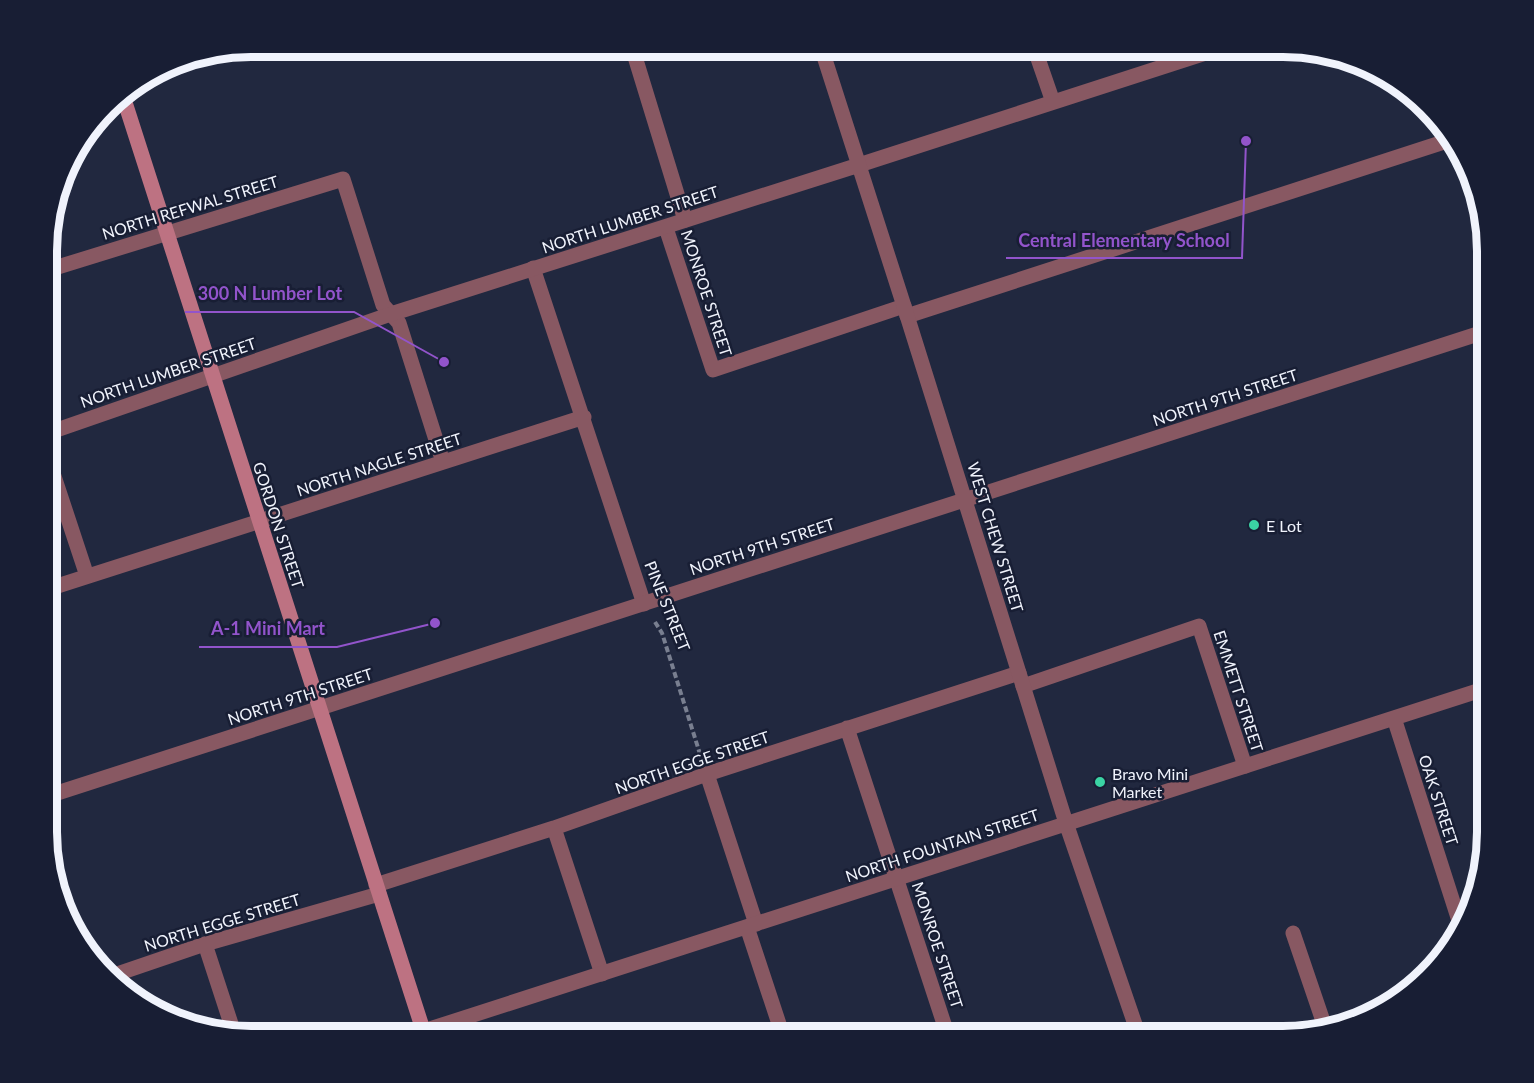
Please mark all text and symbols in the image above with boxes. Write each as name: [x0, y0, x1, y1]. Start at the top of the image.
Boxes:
street label: NORTH REFWAL STREET: [100, 171, 281, 243]
street label: NORTH LUMBER STREET: [539, 181, 721, 257]
callout: Central Elementary School: [1006, 222, 1242, 258]
street label: MONROE STREET: [678, 227, 737, 359]
text: Central Elementary School: [1018, 229, 1230, 251]
callout: 300 N Lumber Lot: [185, 276, 354, 312]
text: 300 N Lumber Lot: [198, 282, 343, 304]
street label: NORTH LUMBER STREET: [78, 333, 259, 411]
street label: NORTH 9TH STREET: [1150, 364, 1301, 429]
street label: NORTH NAGLE STREET: [294, 428, 464, 500]
street label: GORDON STREET: [250, 459, 309, 591]
street label: WEST CHEW STREET: [964, 460, 1028, 615]
street label: NORTH 9TH STREET: [687, 513, 838, 578]
place label: E Lot: [1266, 516, 1302, 535]
marker: E Lot: [1247, 518, 1261, 532]
street label: PINE STREET: [641, 558, 695, 654]
callout: A-1 Mini Mart: [199, 611, 337, 647]
text: A-1 Mini Mart: [210, 617, 325, 639]
street label: EMMETT STREET: [1210, 628, 1268, 755]
street label: NORTH 9TH STREET: [225, 663, 376, 728]
street label: NORTH EGGE STREET: [612, 726, 772, 797]
street label: OAK STREET: [1415, 752, 1463, 848]
place label: Bravo Mini Market: [1112, 764, 1188, 801]
marker: Bravo Mini Market: [1093, 775, 1107, 789]
street label: NORTH FOUNTAIN STREET: [843, 805, 1042, 885]
street label: MONROE STREET: [909, 879, 968, 1011]
street label: NORTH EGGE STREET: [142, 889, 303, 955]

